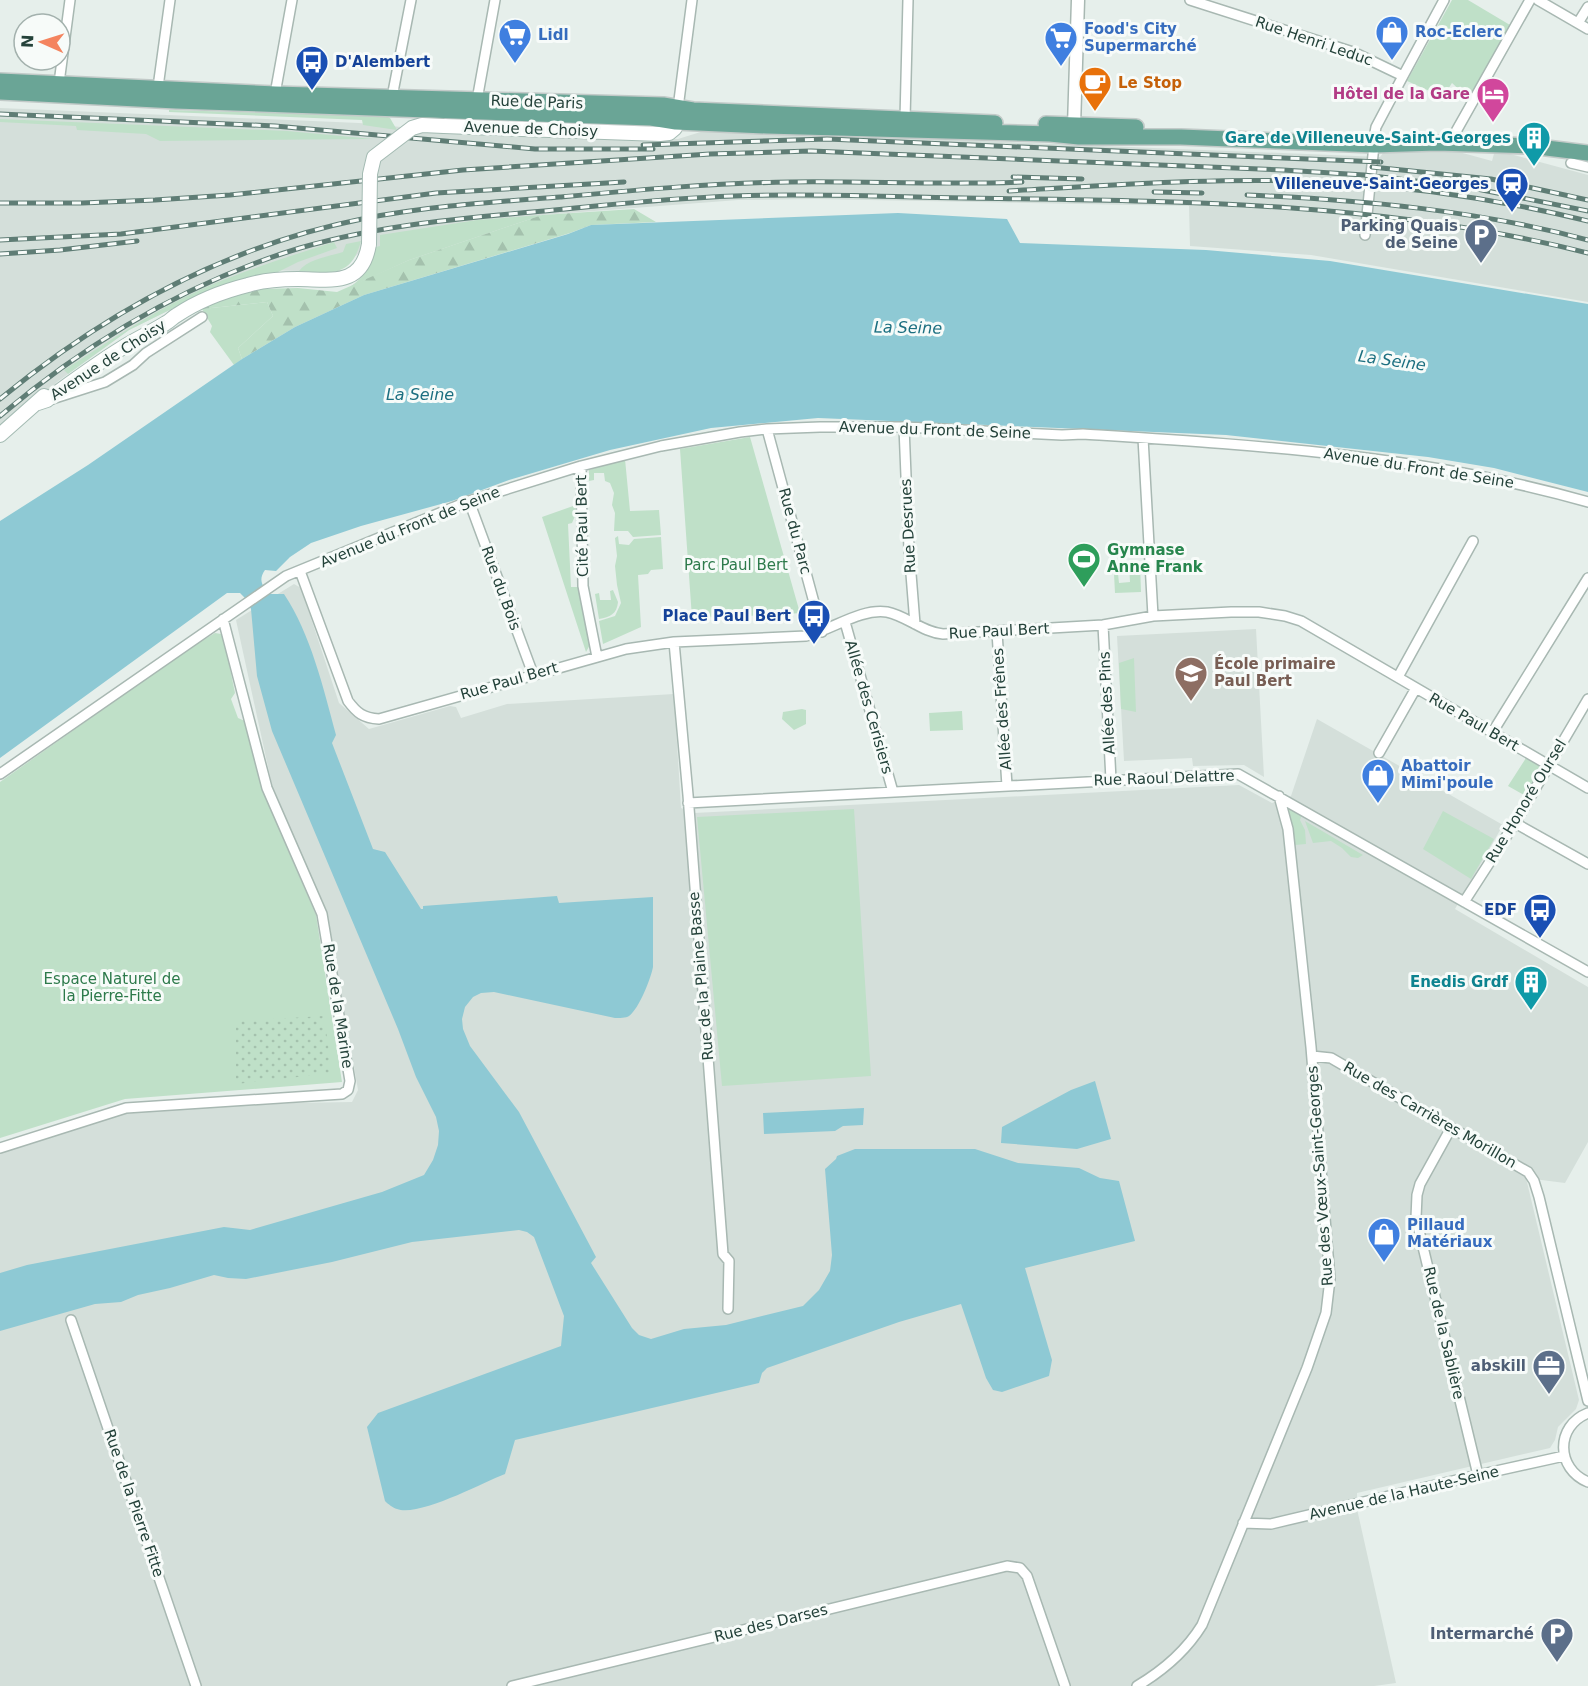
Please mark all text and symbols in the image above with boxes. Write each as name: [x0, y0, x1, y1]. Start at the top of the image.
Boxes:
north arrow: [12, 12, 72, 72]
street label: Rue Henri Leduc: [1253, 12, 1375, 70]
shop icon: Roc-Eclerc: [1374, 14, 1410, 61]
supermarket icon: Lidl: [497, 17, 533, 64]
supermarket icon: Food's City Supermarché: [1043, 20, 1079, 67]
place label: Food's City Supermarché: [1084, 20, 1197, 55]
place label: Roc-Eclerc: [1415, 23, 1503, 41]
place label: Lidl: [538, 26, 569, 44]
text: N: [18, 34, 37, 48]
bus stop icon: D'Alembert: [294, 44, 330, 91]
place label: D'Alembert: [335, 53, 430, 71]
cafe icon: Le Stop: [1077, 65, 1113, 112]
place label: Le Stop: [1118, 74, 1182, 92]
hotel icon: Hôtel de la Gare: [1475, 76, 1511, 123]
place label: Hôtel de la Gare: [1333, 85, 1470, 103]
street label: Rue de Paris: [490, 91, 584, 113]
street label: Avenue de Choisy: [464, 118, 598, 140]
building icon: Gare de Villeneuve-Saint-Georges: [1516, 120, 1552, 167]
place label: Gare de Villeneuve-Saint-Georges: [1225, 129, 1511, 147]
station icon: Villeneuve-Saint-Georges: [1494, 166, 1530, 213]
place label: Villeneuve-Saint-Georges: [1274, 175, 1489, 193]
place label: Parking Quais de Seine: [1341, 217, 1458, 252]
parking icon: Parking Quais de Seine: [1463, 217, 1499, 264]
street label: Avenue de Choisy: [47, 316, 169, 404]
water label: La Seine: [874, 317, 942, 338]
water label: La Seine: [1357, 346, 1427, 375]
water label: La Seine: [386, 385, 454, 404]
street label: Avenue du Front de Seine: [839, 418, 1031, 442]
street label: Avenue du Front de Seine: [1323, 444, 1515, 492]
street label: Cité Paul Bert: [572, 475, 592, 577]
street label: Rue Desrues: [897, 478, 919, 574]
street label: Avenue du Front de Seine: [318, 483, 502, 571]
street label: Rue du Parc: [775, 486, 815, 576]
sports icon: Gymnase Anne Frank: [1066, 541, 1102, 588]
place label: Gymnase Anne Frank: [1107, 541, 1204, 576]
street label: Rue du Bois: [477, 543, 525, 633]
park label: Parc Paul Bert: [684, 556, 788, 574]
bus stop icon: Place Paul Bert: [796, 598, 832, 645]
place label: Place Paul Bert: [663, 607, 791, 625]
street label: Rue Paul Bert: [948, 619, 1050, 643]
street label: Allée des Cerisiers: [841, 638, 897, 776]
street label: Allée des Frênes: [989, 647, 1015, 771]
street label: Allée des Pins: [1095, 651, 1119, 755]
place label: École primaire Paul Bert: [1214, 654, 1336, 690]
school or university icon: École primaire Paul Bert: [1173, 655, 1209, 702]
street label: Rue Paul Bert: [458, 658, 560, 704]
street label: Rue Paul Bert: [1426, 689, 1522, 755]
street label: Rue Honoré Oursel: [1482, 736, 1570, 866]
shop icon: Abattoir Mimi'poule: [1360, 757, 1396, 804]
place label: Abattoir Mimi'poule: [1401, 757, 1493, 792]
street label: Rue Raoul Delattre: [1093, 767, 1235, 789]
street label: Rue de la Plaine Basse: [685, 891, 717, 1061]
bus stop icon: EDF: [1522, 892, 1558, 939]
place label: EDF: [1484, 901, 1517, 919]
street label: Rue de la Marine: [319, 942, 357, 1070]
building icon: Enedis Grdf: [1513, 964, 1549, 1011]
park label: Espace Naturel de la Pierre-Fitte: [44, 970, 180, 1005]
place label: Enedis Grdf: [1410, 973, 1508, 991]
street label: Rue des Carrières Morillon: [1340, 1058, 1520, 1172]
street label: Rue des Vœux-Saint-Georges: [1303, 1065, 1337, 1287]
shop icon: Pillaud Matériaux: [1366, 1216, 1402, 1263]
place label: Pillaud Matériaux: [1407, 1216, 1493, 1251]
street label: Rue de la Sablière: [1420, 1265, 1468, 1401]
office icon: abskill: [1531, 1348, 1567, 1395]
place label: abskill: [1471, 1357, 1526, 1375]
street label: Rue de la Pierre Fitte: [100, 1427, 168, 1579]
street label: Avenue de la Haute-Seine: [1307, 1462, 1501, 1524]
street label: Rue des Darses: [712, 1600, 830, 1646]
parking icon: Intermarché: [1539, 1616, 1575, 1663]
place label: Intermarché: [1430, 1625, 1534, 1643]

